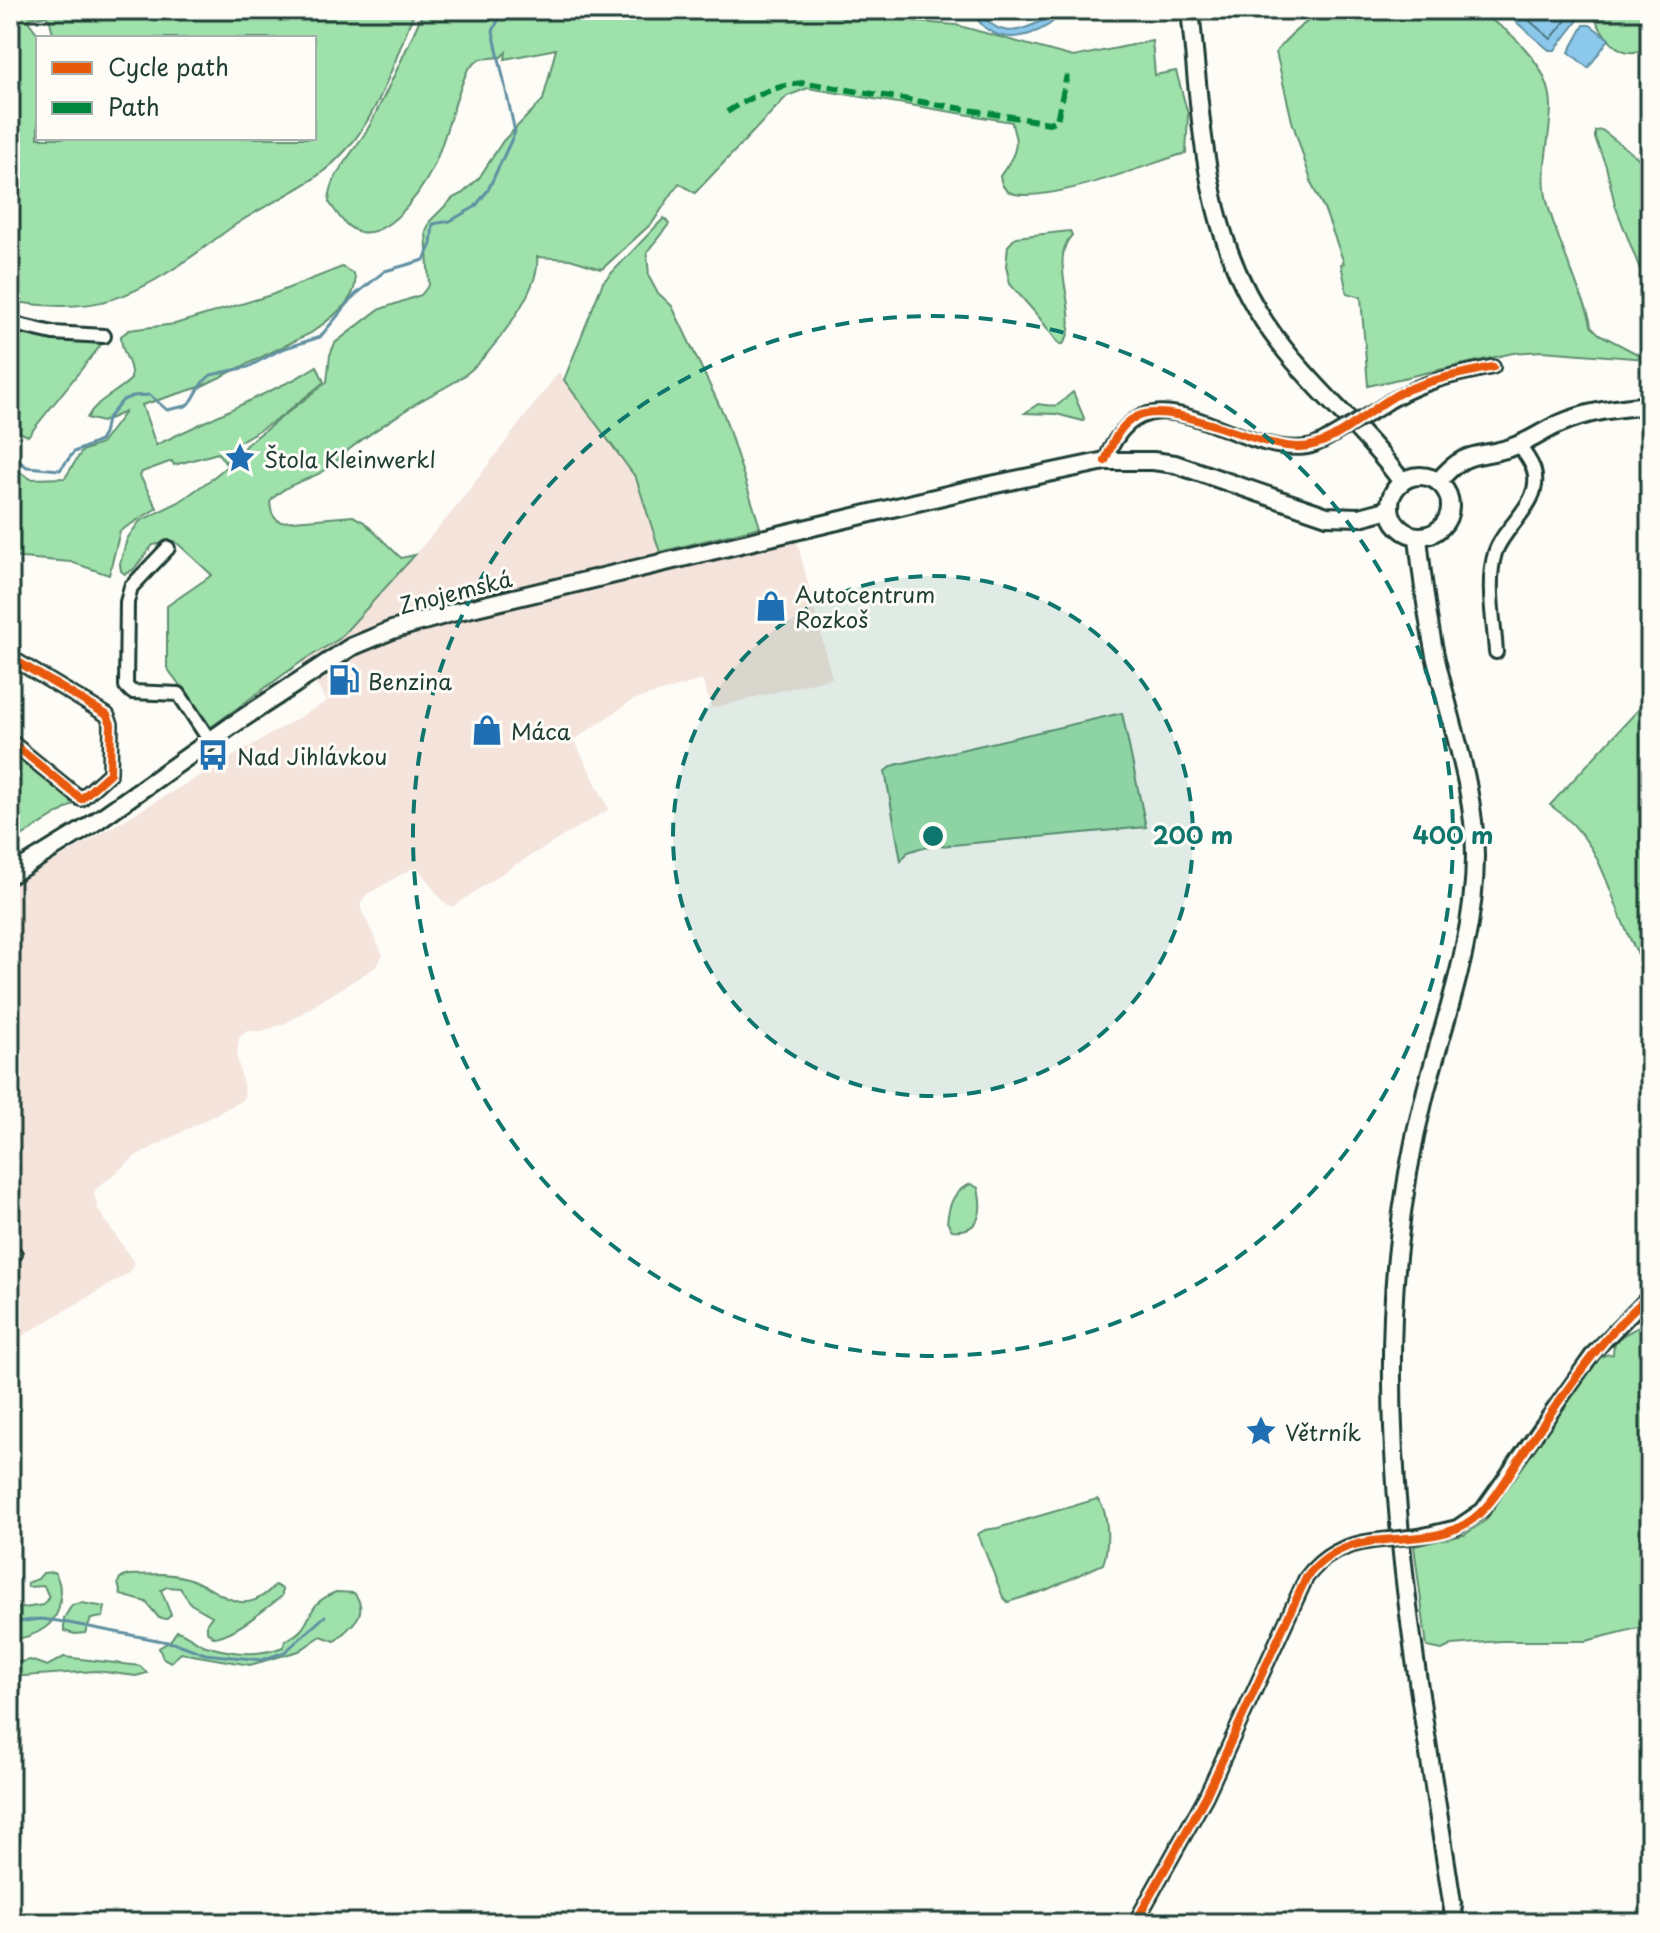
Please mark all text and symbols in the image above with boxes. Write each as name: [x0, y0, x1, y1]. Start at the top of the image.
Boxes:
legend: [36, 36, 316, 140]
text: Cycle path: [108, 48, 229, 84]
text: Path: [108, 88, 160, 124]
place icon: Štola Kleinwerkl: [223, 441, 257, 475]
place label: Štola Kleinwerkl: [264, 442, 436, 475]
street label: Znojemská: [395, 561, 515, 621]
place label: Autocentrum Rozkoš: [795, 577, 935, 635]
shop icon: Autocentrum Rozkoš: [754, 589, 788, 623]
fuel station icon: Benzina: [327, 663, 361, 697]
place label: Benzina: [368, 664, 452, 697]
shop icon: Máca: [470, 713, 504, 747]
place label: Máca: [511, 714, 571, 747]
bus stop icon: Nad Jihlávkou: [196, 738, 230, 772]
place label: Nad Jihlávkou: [237, 739, 387, 772]
text: 200 m: [1153, 816, 1233, 852]
text: 400 m: [1412, 816, 1494, 852]
centre of rings: [919, 822, 947, 850]
place icon: Větrník: [1244, 1414, 1278, 1448]
place label: Větrník: [1285, 1415, 1362, 1448]

